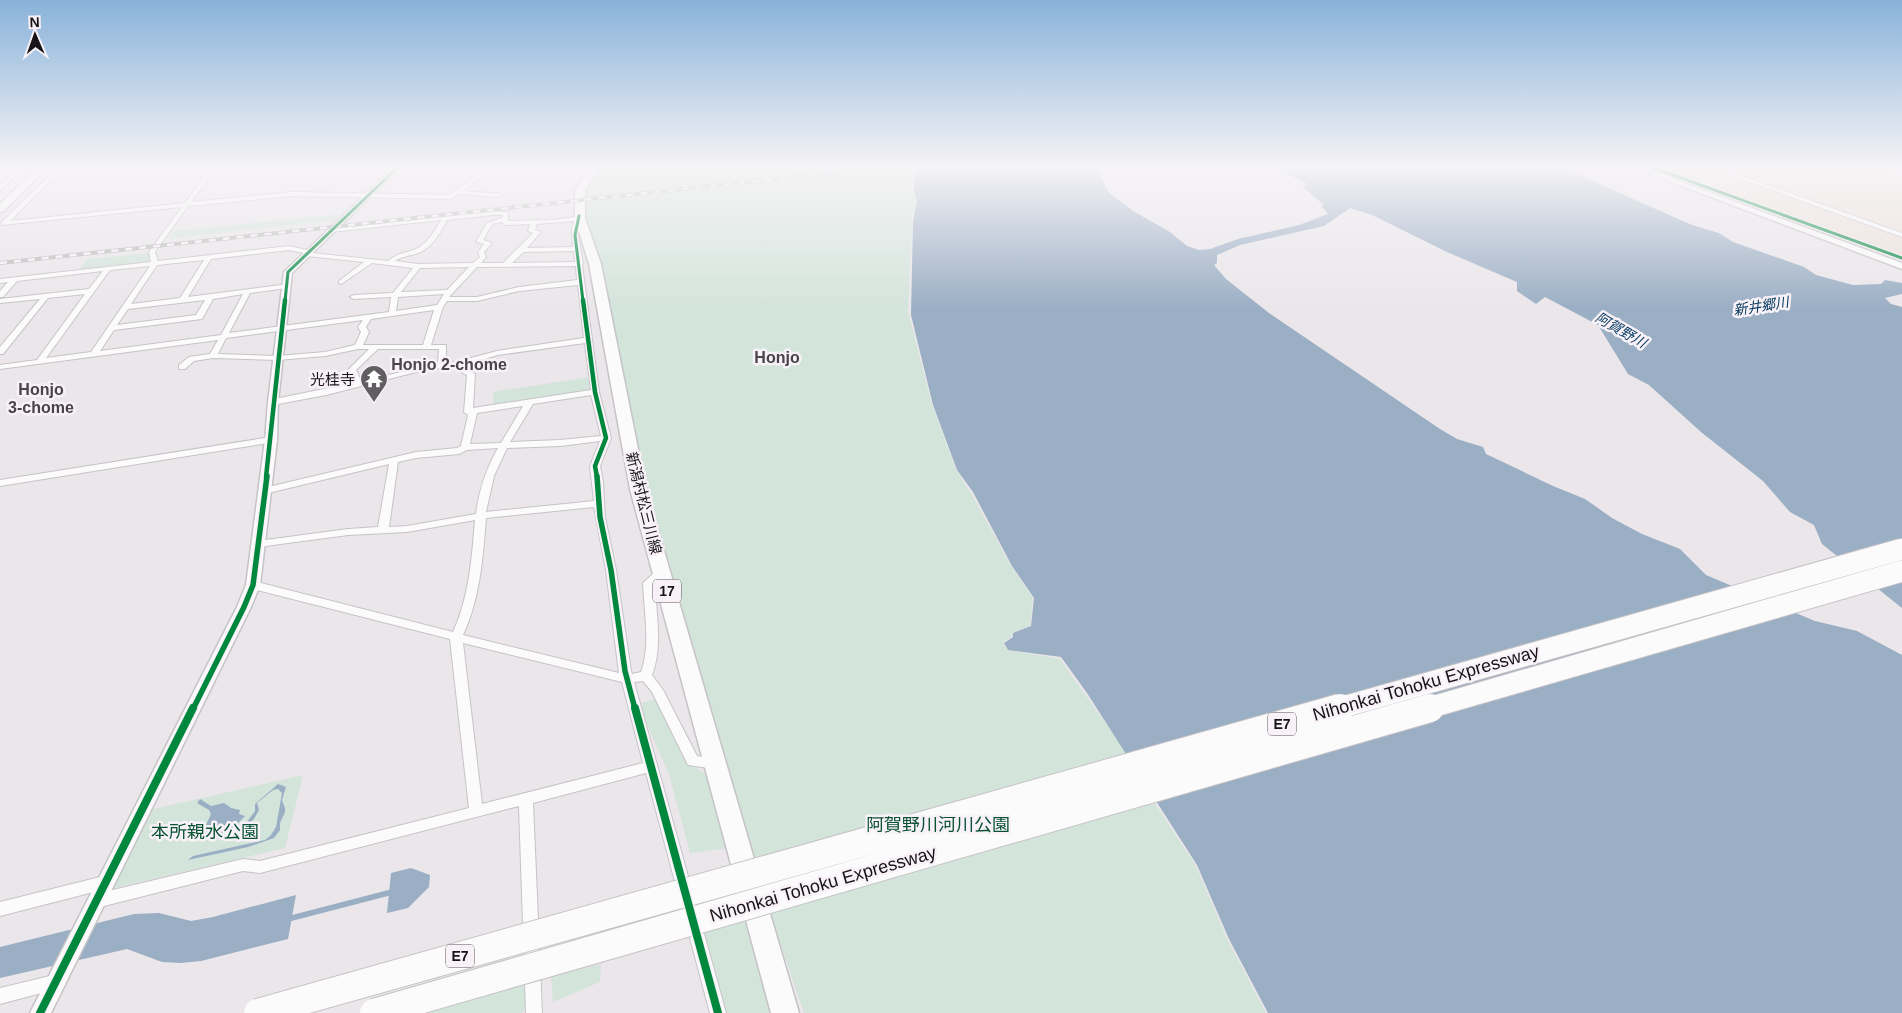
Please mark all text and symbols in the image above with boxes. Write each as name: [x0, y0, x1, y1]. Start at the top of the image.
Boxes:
north arrow: [10, 10, 60, 60]
text: N: [29, 14, 40, 30]
water label: 新井郷川: [1732, 293, 1792, 318]
water label: 阿賀野川: [1593, 309, 1651, 352]
district label: Honjo: [754, 349, 800, 366]
district label: Honjo 2-chome: [391, 356, 507, 373]
temple icon: 光桂寺: [359, 364, 389, 403]
place label: 光桂寺: [310, 371, 355, 388]
district label: Honjo 3-chome: [8, 381, 74, 416]
street label: 新潟村松三川線: [623, 450, 665, 556]
road number: 17: [653, 580, 681, 602]
street label: Nihonkai Tohoku Expressway: [1310, 641, 1542, 725]
road number: E7: [1268, 712, 1296, 736]
park label: 阿賀野川河川公園: [866, 815, 1010, 835]
park label: 本所親水公園: [151, 822, 259, 842]
street label: Nihonkai Tohoku Expressway: [707, 842, 939, 926]
road number: E7: [446, 944, 474, 968]

